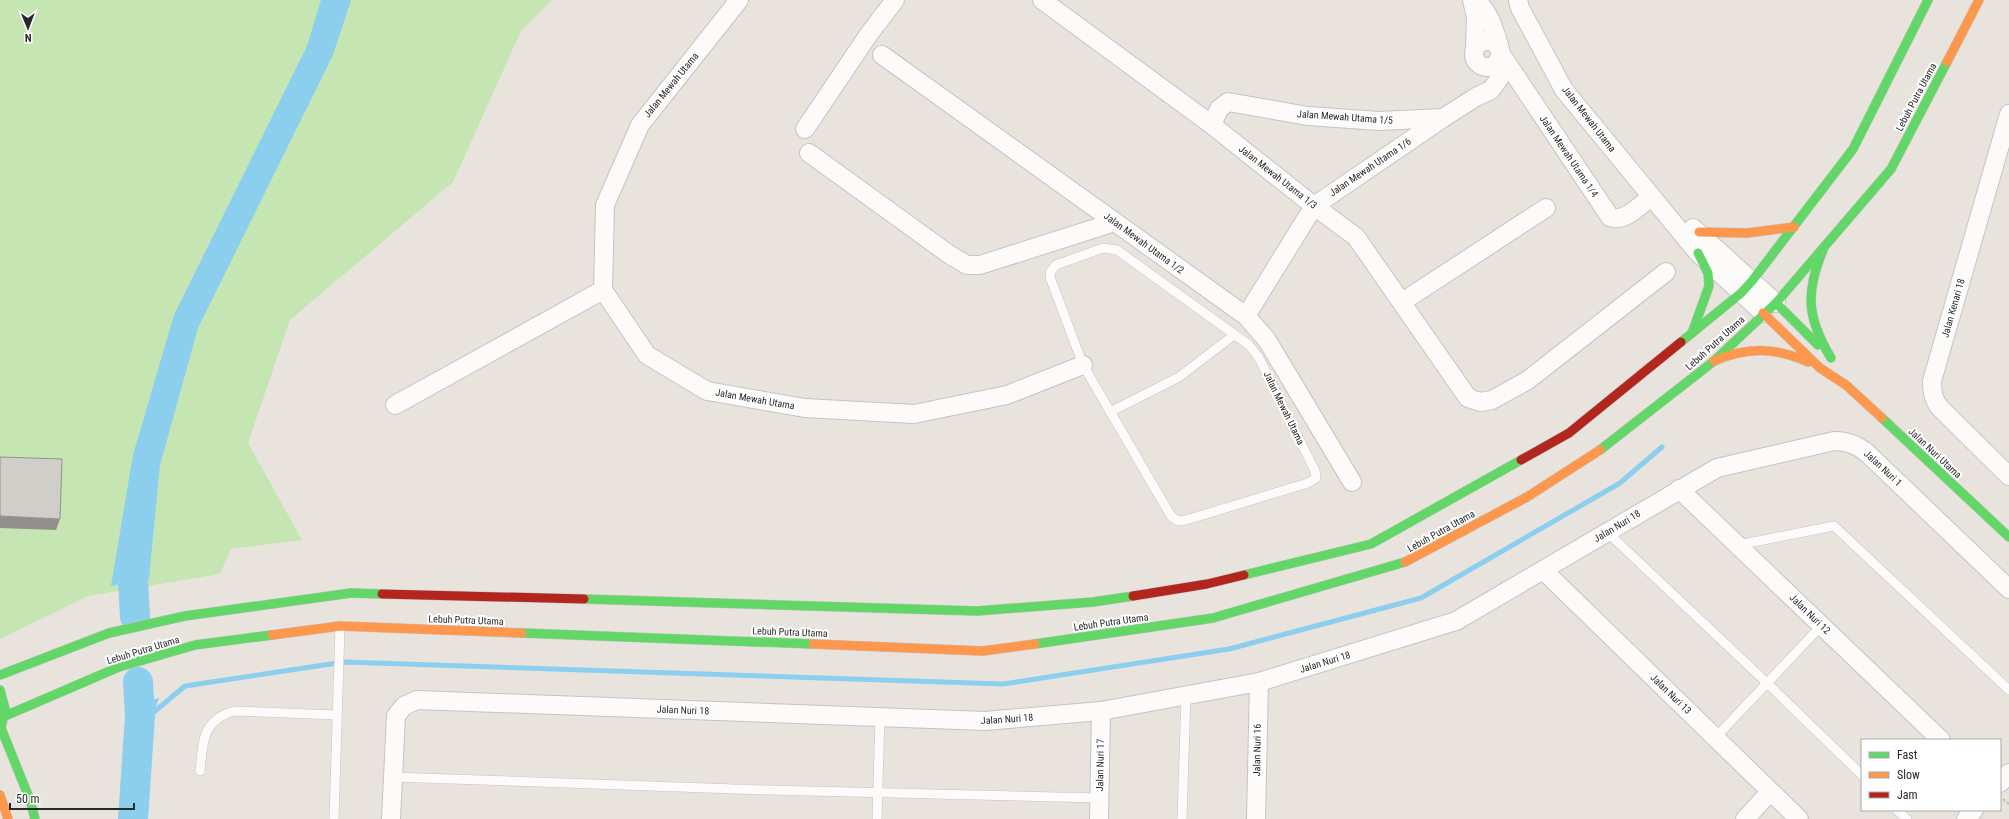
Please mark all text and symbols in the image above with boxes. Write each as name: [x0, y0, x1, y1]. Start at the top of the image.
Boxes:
north arrow: [8, 8, 48, 48]
text: N: [24, 31, 32, 44]
street label: Jalan Mewah Utama: [641, 50, 701, 120]
street label: Lebuh Putra Utama: [1893, 61, 1939, 133]
street label: Jalan Mewah Utama: [1560, 84, 1618, 154]
street label: Jalan Mewah Utama 1/5: [1297, 108, 1393, 126]
street label: Jalan Mewah Utama 1/4: [1538, 113, 1600, 199]
street label: Jalan Mewah Utama 1/6: [1327, 136, 1413, 198]
street label: Jalan Mewah Utama 1/3: [1237, 143, 1319, 211]
street label: Jalan Mewah Utama 1/2: [1102, 210, 1186, 276]
street label: Jalan Kenari 18: [1939, 277, 1967, 339]
street label: Lebuh Putra Utama: [1683, 314, 1747, 372]
street label: Jalan Mewah Utama: [1261, 370, 1307, 447]
street label: Jalan Mewah Utama: [715, 387, 796, 411]
street label: Jalan Nuri Utama: [1906, 426, 1964, 480]
street label: Jalan Nuri 1: [1862, 448, 1904, 488]
street label: Lebuh Putra Utama: [1405, 508, 1477, 554]
street label: Jalan Nuri 18: [1592, 508, 1642, 544]
street label: Jalan Nuri 12: [1787, 592, 1833, 636]
street label: Lebuh Putra Utama: [1073, 611, 1149, 633]
street label: Lebuh Putra Utama: [428, 613, 504, 627]
street label: Lebuh Putra Utama: [752, 625, 828, 639]
street label: Lebuh Putra Utama: [105, 634, 181, 666]
street label: Jalan Nuri 18: [1298, 649, 1352, 675]
street label: Jalan Nuri 13: [1648, 672, 1694, 716]
street label: Jalan Nuri 18: [657, 704, 709, 716]
street label: Jalan Nuri 18: [980, 712, 1034, 726]
street label: Jalan Nuri 16: [1251, 724, 1263, 776]
street label: Jalan Nuri 17: [1094, 739, 1106, 791]
legend: [1861, 739, 2001, 811]
text: Fast: [1897, 748, 1918, 762]
text: Slow: [1897, 768, 1920, 782]
scale bar: [10, 785, 134, 811]
text: Jam: [1897, 788, 1918, 802]
text: 50 m: [16, 792, 40, 806]

